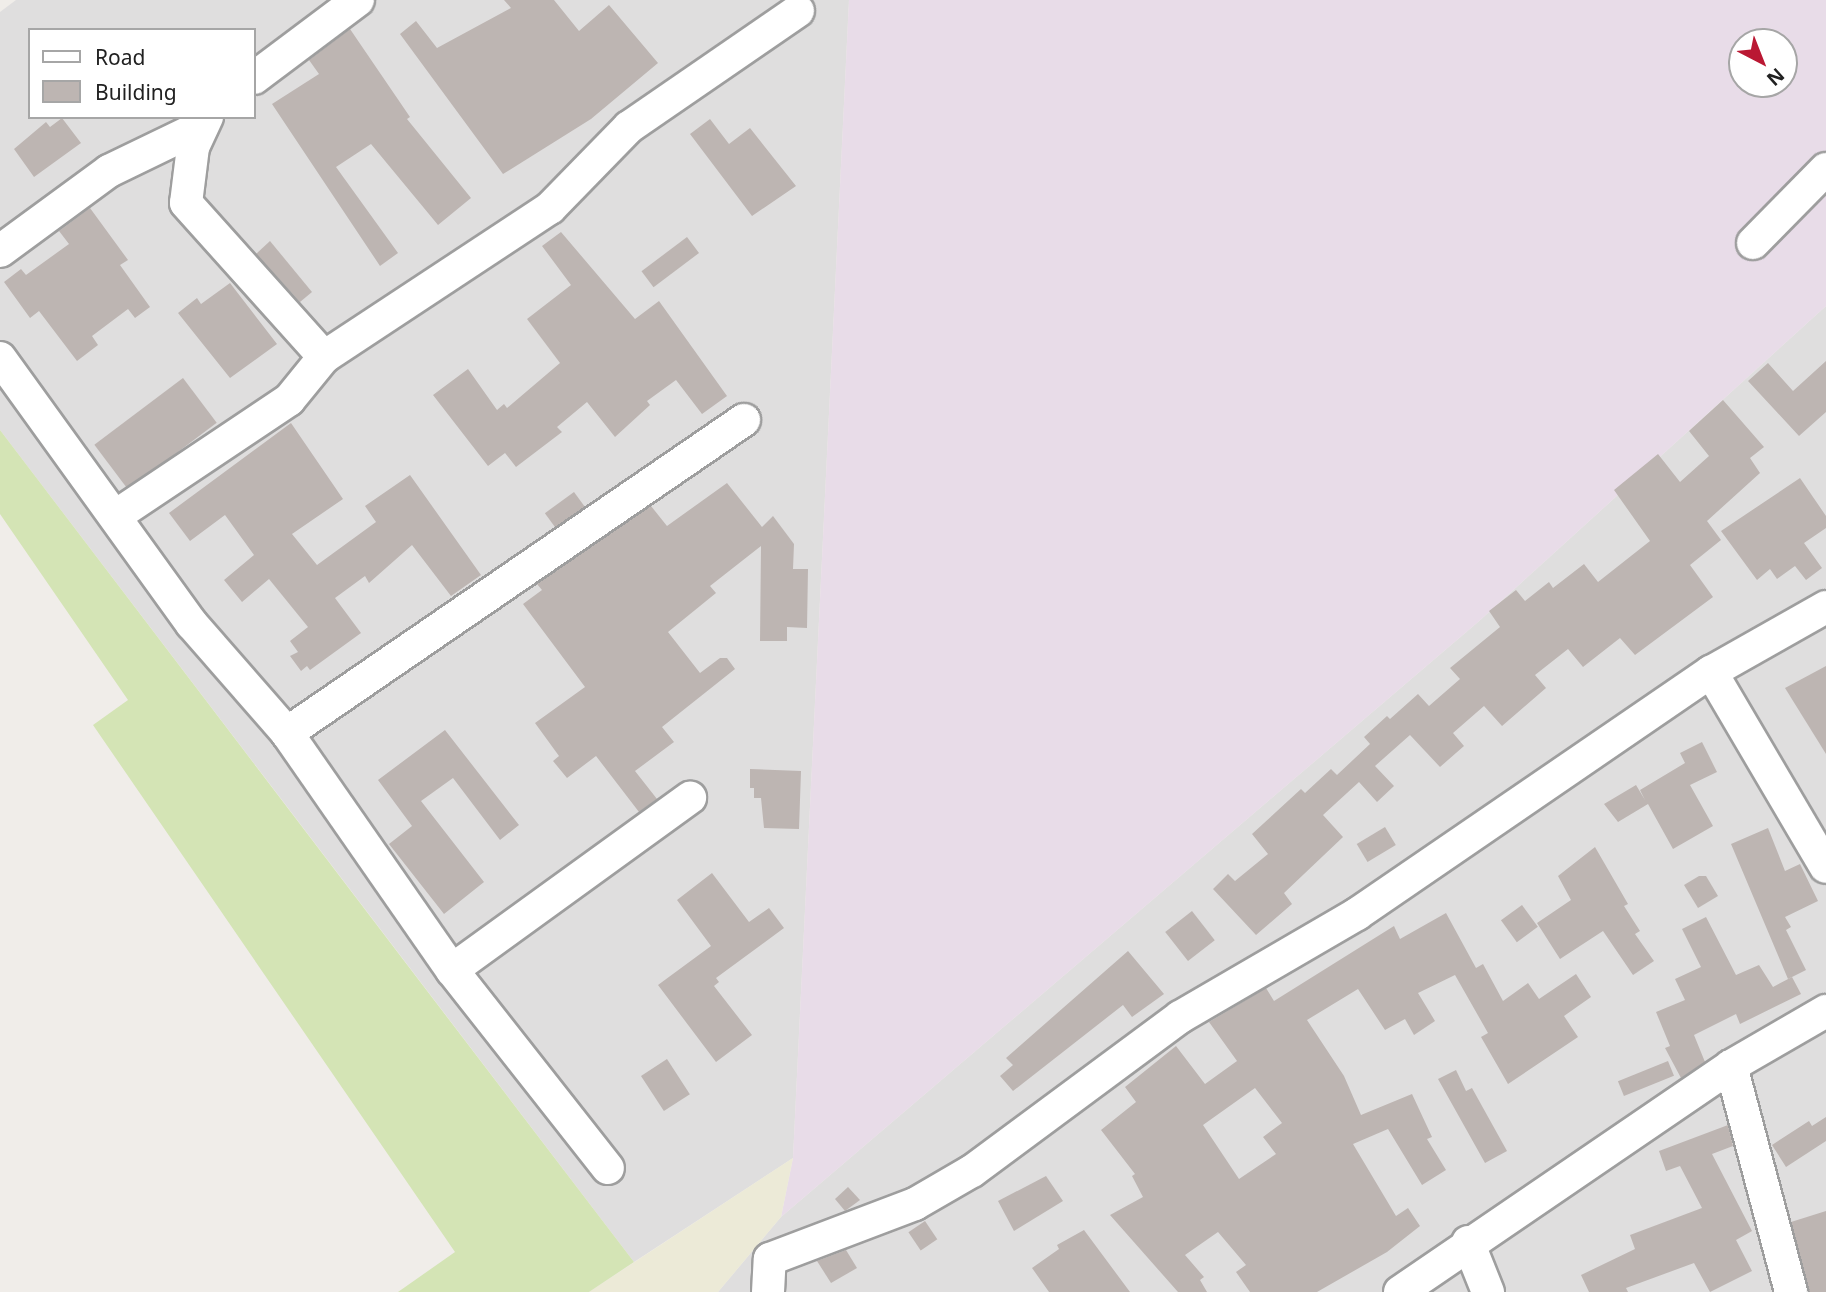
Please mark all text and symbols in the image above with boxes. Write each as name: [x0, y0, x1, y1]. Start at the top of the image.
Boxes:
legend: [28, 28, 256, 119]
north arrow: [1728, 28, 1798, 98]
text: Road: [95, 43, 145, 71]
text: N: [1761, 62, 1790, 92]
text: Building: [95, 78, 177, 106]

